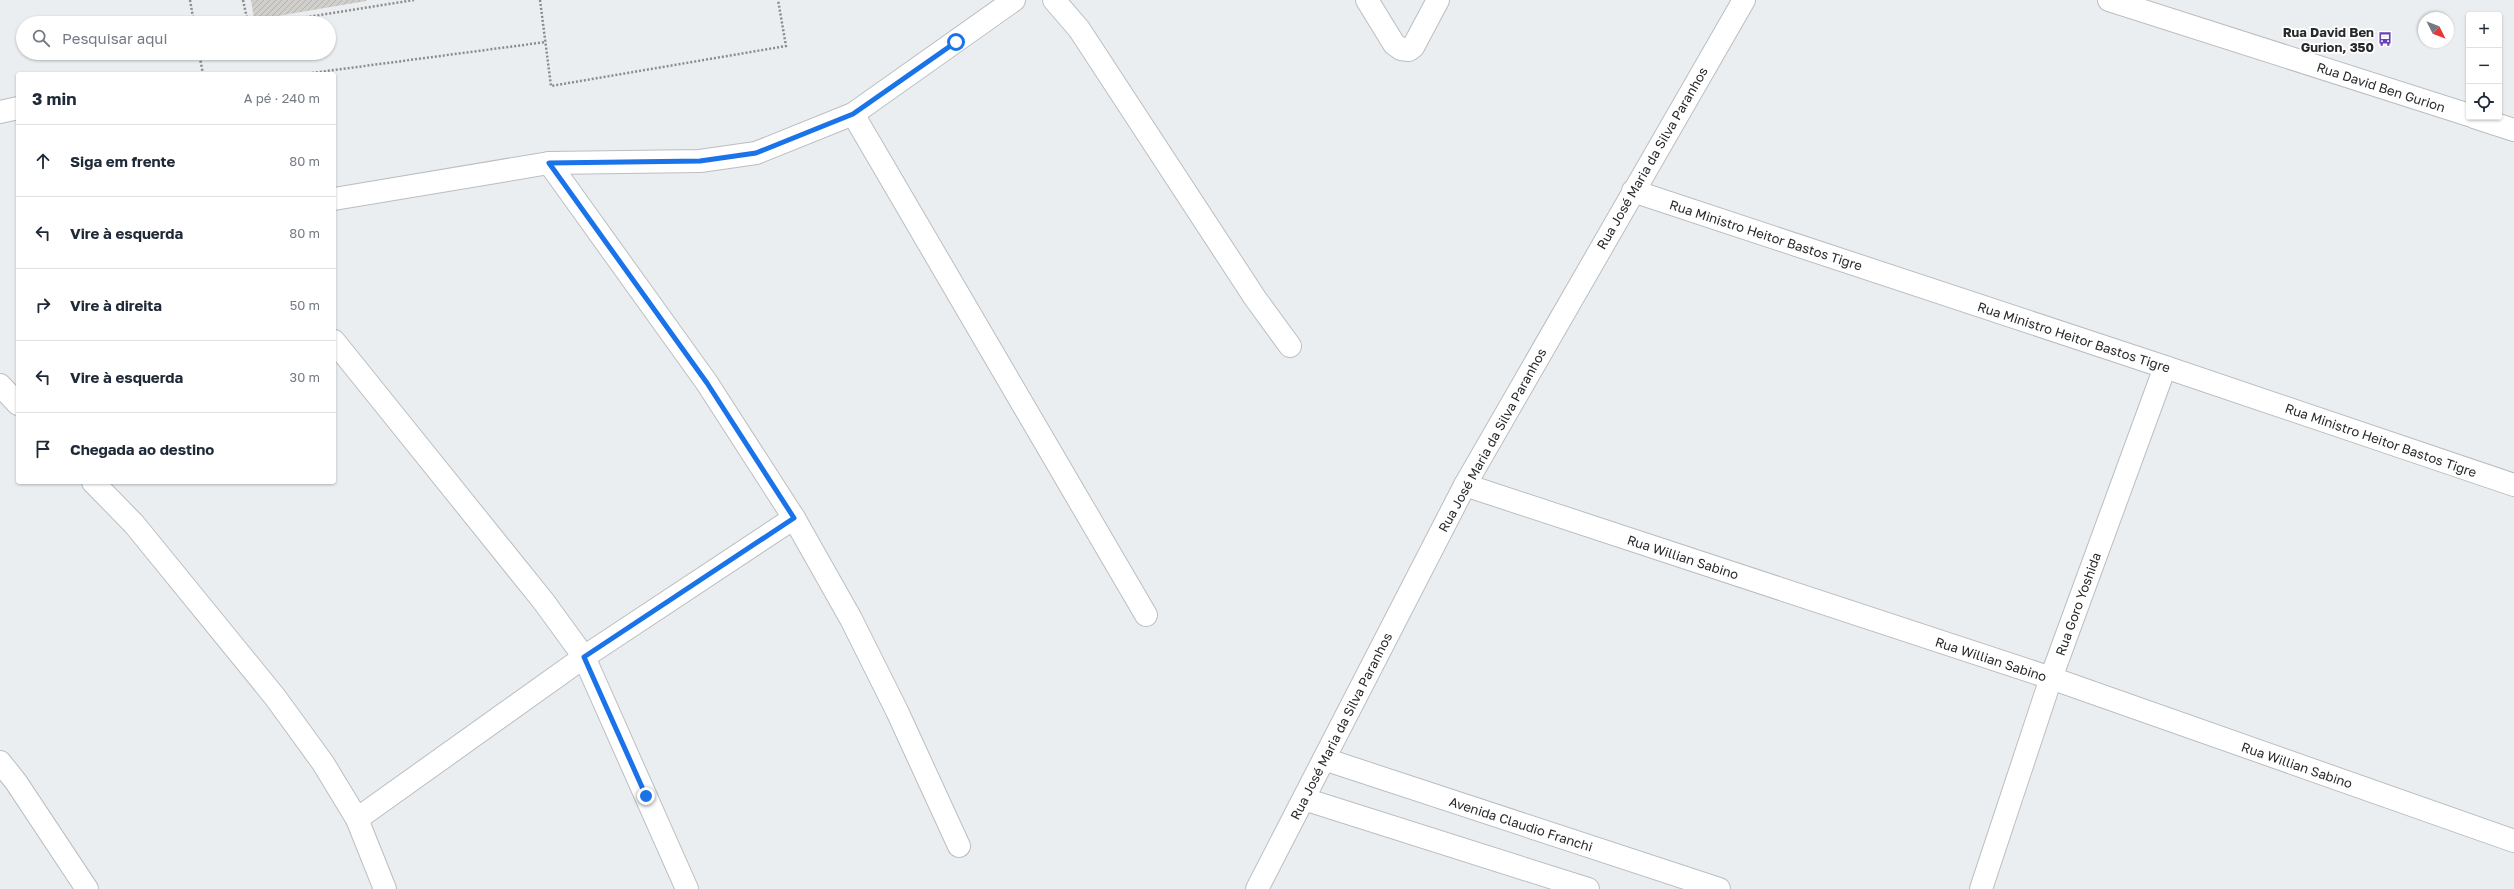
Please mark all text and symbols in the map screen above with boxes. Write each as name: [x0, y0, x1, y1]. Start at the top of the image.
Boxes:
north arrow: [2418, 12, 2454, 48]
map controls: [2466, 12, 2502, 120]
button: +: [2466, 12, 2502, 48]
search box: [16, 16, 336, 60]
place label: Rua David Ben Gurion, 350: [2283, 24, 2374, 55]
icon: search: [30, 27, 52, 49]
text: Pesquisar aqui: [62, 29, 167, 47]
bus stop icon: Rua David Ben Gurion, 350: [2377, 31, 2393, 47]
route start: [947, 33, 965, 51]
button: −: [2466, 48, 2502, 84]
street label: Rua David Ben Gurion: [2315, 59, 2447, 115]
street label: Rua José Maria da Silva Paranhos: [1593, 64, 1711, 252]
button: locate: [2466, 84, 2502, 120]
text: 3 min: [32, 88, 76, 109]
text: A pé · 240 m: [244, 90, 320, 106]
icon: ahead: [32, 150, 54, 172]
text: Siga em frente: [70, 152, 175, 170]
text: 80 m: [289, 153, 320, 169]
street label: Rua Ministro Heitor Bastos Tigre: [1668, 196, 1864, 274]
icon: left: [32, 222, 54, 244]
text: Vire à esquerda: [70, 224, 183, 242]
text: 80 m: [289, 225, 320, 241]
icon: right: [32, 294, 54, 316]
text: Vire à direita: [70, 296, 162, 314]
text: 50 m: [290, 297, 320, 313]
street label: Rua Ministro Heitor Bastos Tigre: [1976, 298, 2172, 376]
street label: Rua José Maria da Silva Paranhos: [1435, 345, 1549, 535]
icon: left: [32, 366, 54, 388]
text: Vire à esquerda: [70, 368, 183, 386]
text: 30 m: [290, 369, 320, 385]
street label: Rua Ministro Heitor Bastos Tigre: [2283, 400, 2479, 480]
icon: arrive: [32, 438, 54, 460]
text: Chegada ao destino: [70, 440, 214, 458]
street label: Rua Willian Sabino: [1625, 531, 1741, 583]
street label: Rua Goro Yoshida: [2052, 550, 2104, 658]
street label: Rua José Maria da Silva Paranhos: [1287, 630, 1395, 822]
street label: Rua Willian Sabino: [1933, 633, 2049, 685]
street label: Rua Willian Sabino: [2239, 738, 2355, 792]
route end: [637, 787, 655, 805]
street label: Avenida Claudio Franchi: [1447, 793, 1595, 855]

